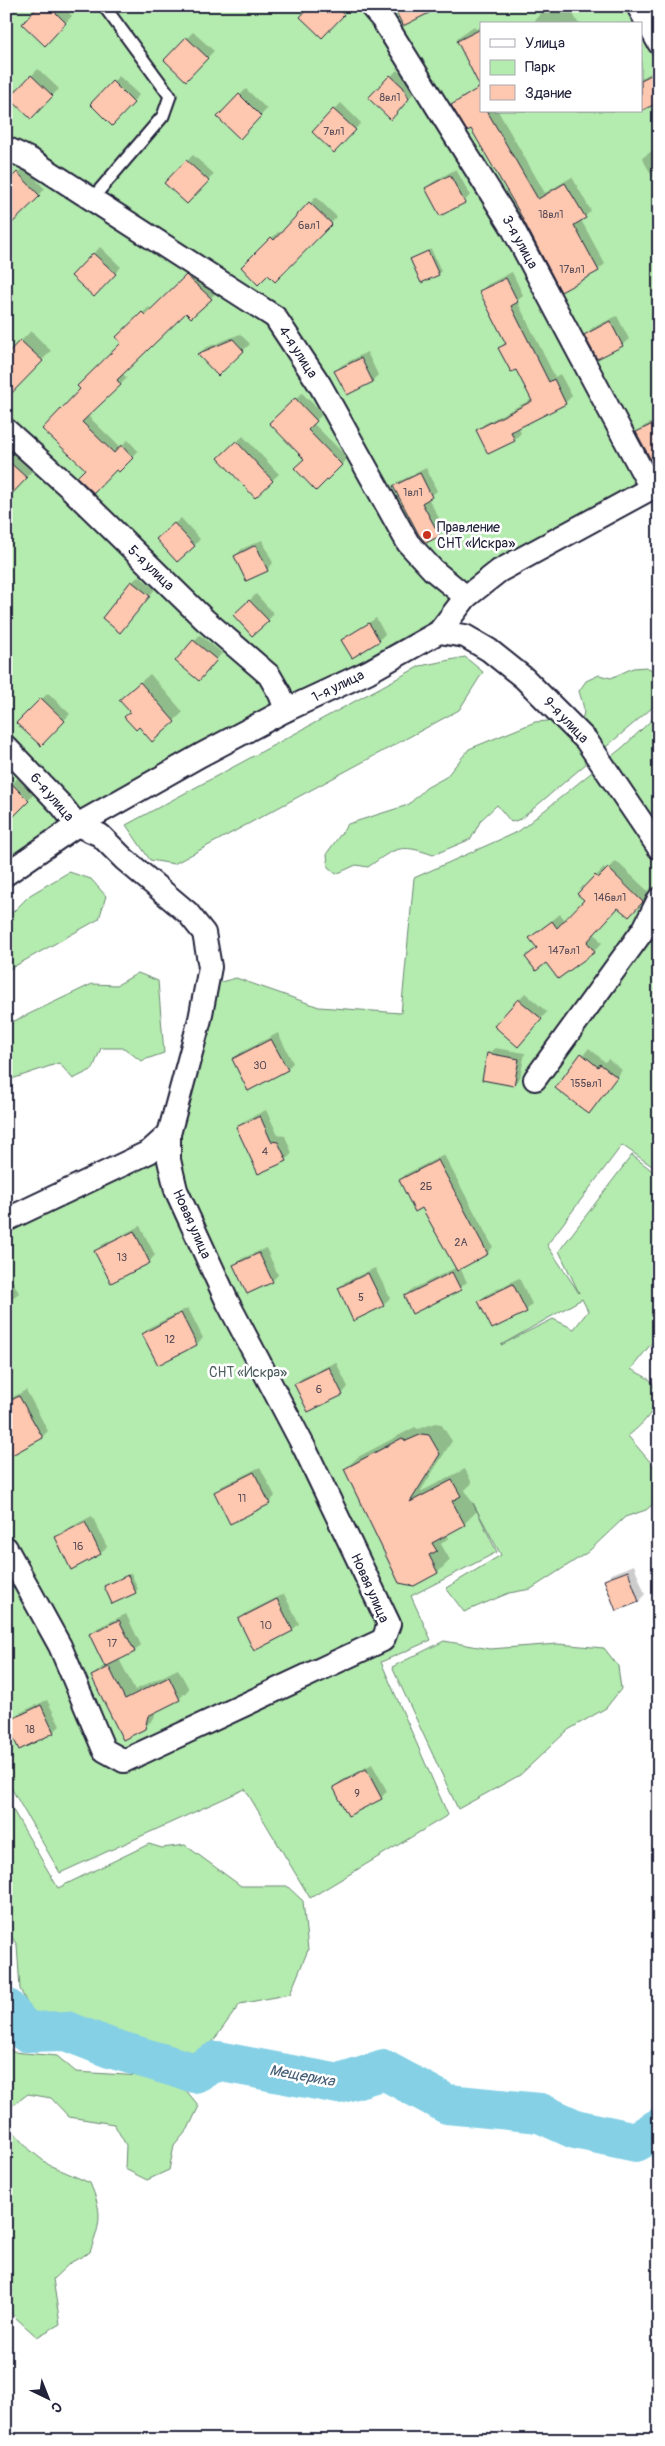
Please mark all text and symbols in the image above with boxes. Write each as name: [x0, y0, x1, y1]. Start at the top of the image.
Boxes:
legend: [480, 22, 642, 112]
text: Улица: [525, 34, 565, 53]
text: Парк: [525, 58, 556, 77]
text: Здание: [525, 84, 572, 103]
house number: 8вл1: [379, 91, 401, 104]
house number: 7вл1: [323, 125, 345, 138]
house number: 18вл1: [538, 208, 564, 221]
street label: 3-я улица: [498, 212, 542, 272]
house number: 6вл1: [298, 219, 320, 232]
house number: 17вл1: [559, 263, 585, 276]
street label: 4-я улица: [275, 323, 321, 381]
house number: 1вл1: [403, 486, 423, 499]
place label: Правление СНТ «Искра»: [437, 519, 515, 552]
marker: Правление СНТ «Искра»: [421, 529, 433, 541]
street label: 5-я улица: [124, 542, 178, 594]
street label: 1-я улица: [309, 666, 367, 706]
street label: 9-я улица: [540, 693, 592, 747]
street label: 6-я улица: [26, 769, 78, 825]
house number: 146вл1: [594, 891, 626, 904]
house number: 147вл1: [548, 944, 580, 957]
house number: 30: [253, 1059, 267, 1072]
house number: 155вл1: [570, 1077, 602, 1090]
house number: 4: [262, 1145, 269, 1158]
house number: 2Б: [420, 1180, 432, 1193]
street label: Новая улица: [169, 1187, 215, 1261]
house number: 2А: [454, 1236, 468, 1249]
house number: 13: [117, 1251, 127, 1264]
house number: 5: [358, 1291, 364, 1304]
house number: 12: [165, 1333, 175, 1346]
park label: СНТ «Искра»: [209, 1364, 287, 1381]
house number: 6: [316, 1383, 322, 1396]
house number: 11: [238, 1492, 246, 1505]
house number: 16: [73, 1540, 83, 1553]
street label: Новая улица: [347, 1551, 393, 1625]
house number: 10: [260, 1619, 272, 1632]
house number: 17: [107, 1637, 117, 1650]
house number: 18: [25, 1723, 35, 1736]
house number: 9: [354, 1787, 360, 1800]
water label: Мещериха: [268, 2061, 337, 2091]
north arrow: [22, 2374, 72, 2424]
text: С: [47, 2398, 65, 2417]

